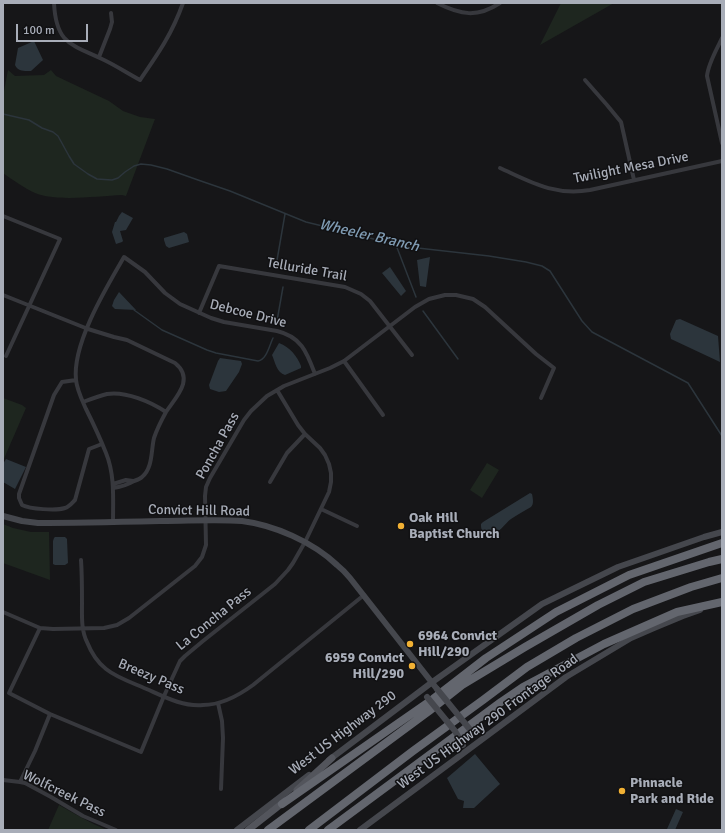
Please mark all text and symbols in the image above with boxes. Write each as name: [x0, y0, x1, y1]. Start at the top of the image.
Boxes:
scale bar: [18, 16, 90, 42]
text: 100 m: [23, 23, 55, 38]
street label: Twilight Mesa Drive: [572, 149, 690, 187]
water label: Wheeler Branch: [317, 216, 421, 256]
street label: Telluride Trail: [266, 255, 348, 285]
street label: Debcoe Drive: [208, 296, 288, 332]
street label: Poncha Pass: [193, 410, 243, 482]
street label: Convict Hill Road: [148, 502, 250, 520]
place label: Oak Hill Baptist Church: [409, 510, 500, 542]
marker: Oak Hill Baptist Church: [396, 521, 406, 531]
street label: La Concha Pass: [173, 584, 255, 654]
place label: 6964 Convict Hill/290: [418, 628, 497, 660]
marker: 6964 Convict Hill/290: [405, 639, 415, 649]
place label: 6959 Convict Hill/290: [325, 650, 404, 682]
street label: West US Highway 290 Frontage Road: [394, 651, 582, 793]
street label: Breezy Pass: [115, 656, 187, 698]
marker: 6959 Convict Hill/290: [407, 661, 417, 671]
street label: West US Highway 290: [286, 687, 400, 779]
street label: Wolfcreek Pass: [20, 767, 108, 821]
place label: Pinnacle Park and Ride: [630, 775, 714, 808]
marker: Pinnacle Park and Ride: [617, 786, 627, 796]

